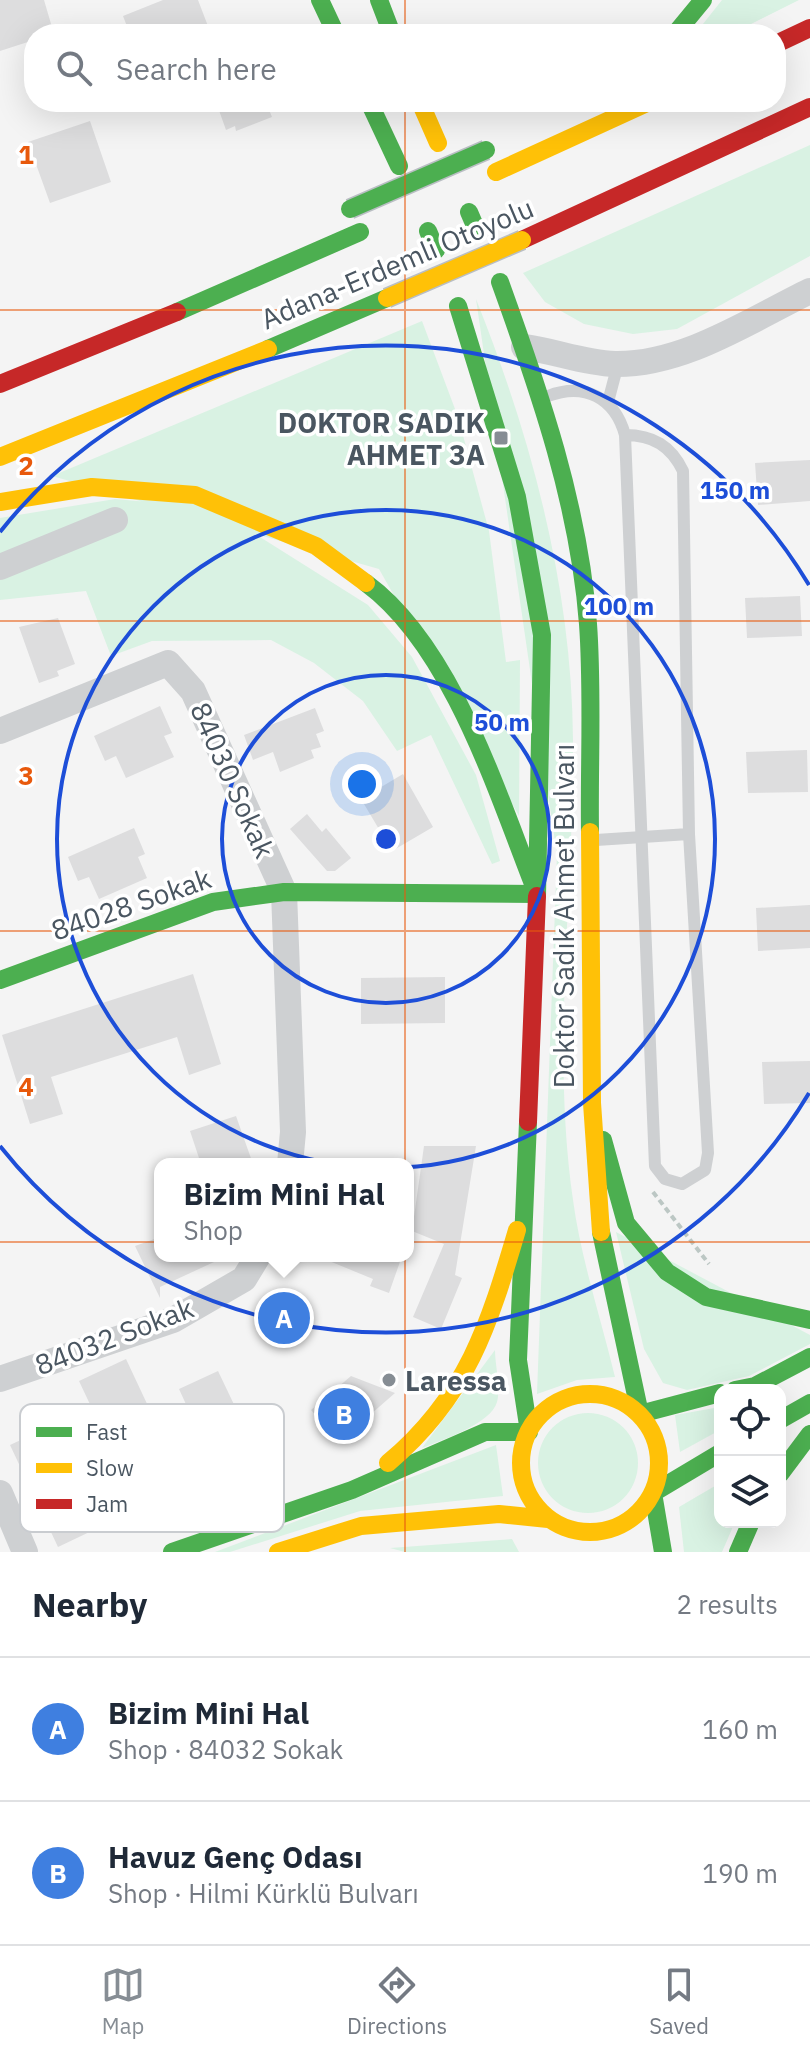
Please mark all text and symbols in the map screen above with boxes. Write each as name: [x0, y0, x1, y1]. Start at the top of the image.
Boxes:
search box: [24, 24, 786, 112]
icon: search: [52, 46, 96, 90]
text: Search here: [116, 49, 277, 88]
text: 1: [18, 137, 34, 171]
street label: Adana-Erdemli Otoyolu: [255, 189, 539, 337]
place label: DOKTOR SADIK AHMET 3A: [278, 404, 485, 473]
marker: DOKTOR SADIK AHMET 3A: [492, 429, 510, 447]
text: 2: [18, 448, 34, 482]
text: 150 m: [700, 474, 770, 506]
text: 100 m: [584, 590, 654, 622]
street label: 84030 Sokak: [182, 696, 284, 864]
text: 50 m: [474, 706, 530, 738]
street label: Doktor Sadık Ahmet Bulvarı: [545, 744, 582, 1088]
text: 3: [18, 758, 34, 792]
your location: [342, 764, 382, 804]
centre of rings: [372, 825, 400, 853]
street label: 84028 Sokak: [46, 859, 216, 949]
text: 4: [18, 1069, 34, 1103]
popup: [154, 1158, 414, 1262]
text: Bizim Mini Hal: [183, 1174, 385, 1213]
text: Shop: [183, 1213, 243, 1247]
pin: A: [258, 1288, 310, 1348]
street label: 84032 Sokak: [29, 1289, 199, 1383]
place label: Laressa: [405, 1362, 507, 1399]
marker: Laressa: [380, 1371, 398, 1389]
pin: B: [318, 1384, 370, 1444]
map controls: [714, 1384, 786, 1528]
button: locate: [714, 1384, 786, 1456]
legend: [20, 1404, 284, 1532]
text: Fast: [86, 1417, 127, 1446]
text: Slow: [86, 1453, 134, 1482]
button: layers: [714, 1456, 786, 1528]
text: Jam: [86, 1489, 128, 1518]
text: Nearby: [32, 1582, 147, 1626]
text: 2 results: [676, 1587, 778, 1621]
text: Bizim Mini Hal: [108, 1693, 309, 1732]
text: A: [49, 1712, 67, 1746]
text: 160 m: [702, 1712, 778, 1746]
text: Shop · 84032 Sokak: [108, 1732, 343, 1766]
text: Havuz Genç Odası: [108, 1837, 362, 1876]
text: B: [49, 1856, 67, 1890]
text: 190 m: [702, 1856, 778, 1890]
text: Shop · Hilmi Kürklü Bulvarı: [108, 1876, 419, 1910]
tab: Map: [101, 1963, 145, 2040]
tab: Directions: [347, 1963, 447, 2040]
tab: Saved: [649, 1963, 709, 2040]

